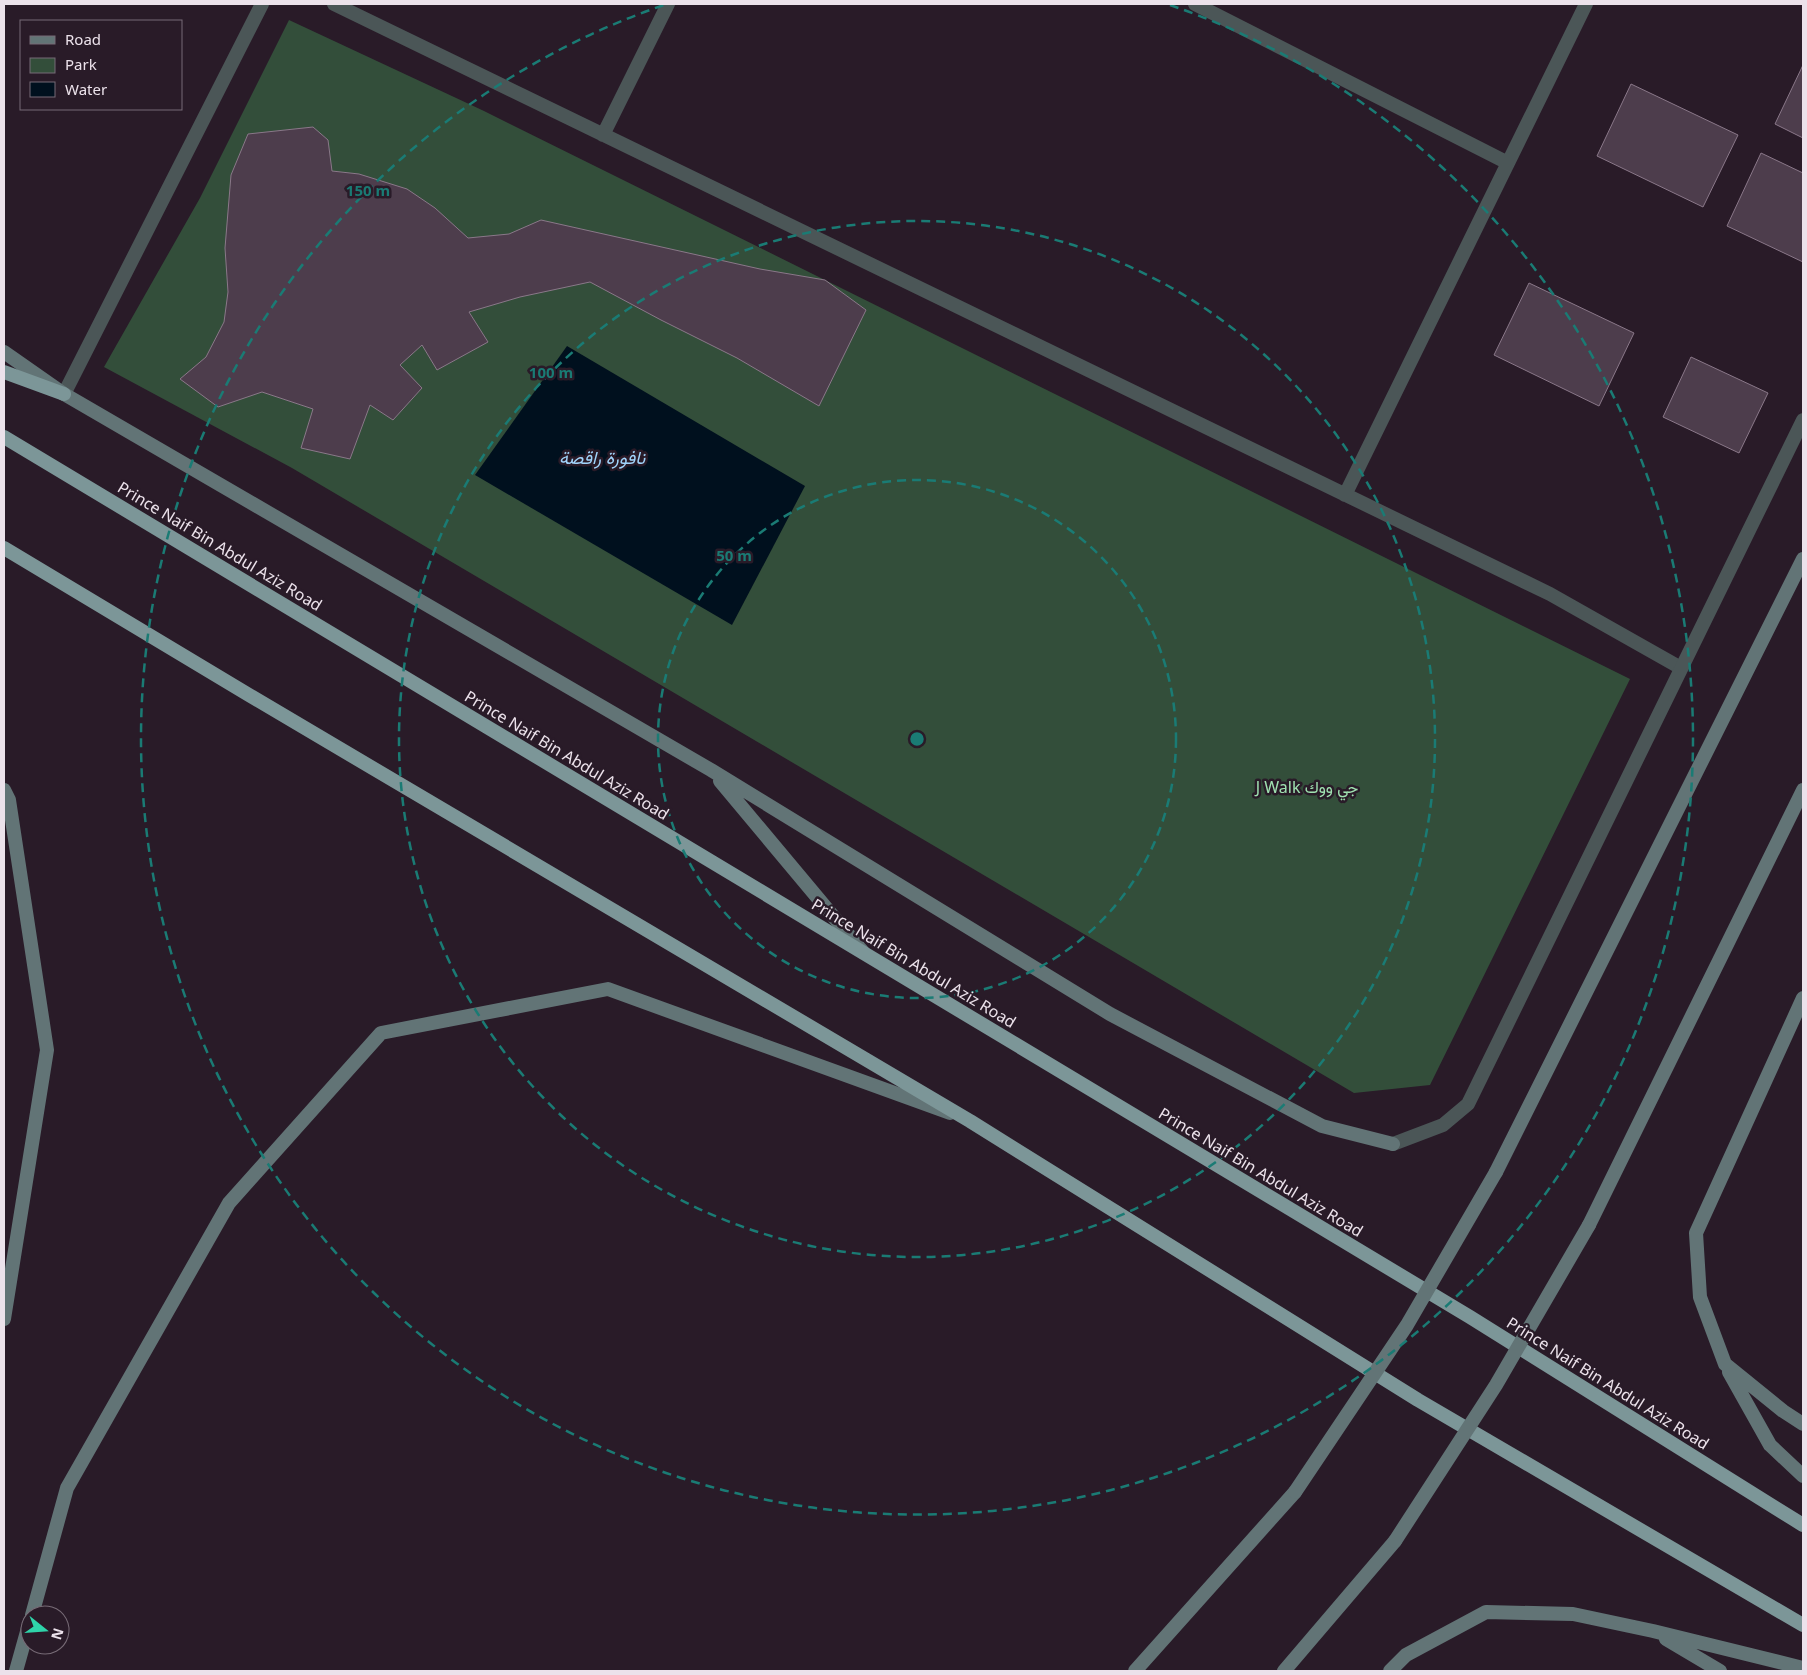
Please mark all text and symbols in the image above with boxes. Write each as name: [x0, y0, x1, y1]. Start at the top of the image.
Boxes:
legend: [20, 20, 182, 110]
text: Road: [65, 29, 101, 49]
text: Park: [65, 54, 97, 74]
text: Water: [65, 79, 107, 99]
text: 150 m: [346, 180, 390, 200]
text: 100 m: [529, 362, 573, 382]
water label: نافورة راقصة: [559, 445, 646, 469]
street label: Prince Naif Bin Abdul Aziz Road: [114, 476, 326, 616]
text: 50 m: [716, 545, 752, 565]
street label: Prince Naif Bin Abdul Aziz Road: [461, 685, 673, 825]
centre of rings: [908, 730, 926, 748]
park label: J Walk جي ووك: [1254, 776, 1359, 801]
street label: Prince Naif Bin Abdul Aziz Road: [808, 893, 1020, 1033]
street label: Prince Naif Bin Abdul Aziz Road: [1155, 1102, 1367, 1242]
street label: Prince Naif Bin Abdul Aziz Road: [1503, 1311, 1713, 1455]
north arrow: [20, 1605, 70, 1655]
text: N: [47, 1626, 69, 1642]

